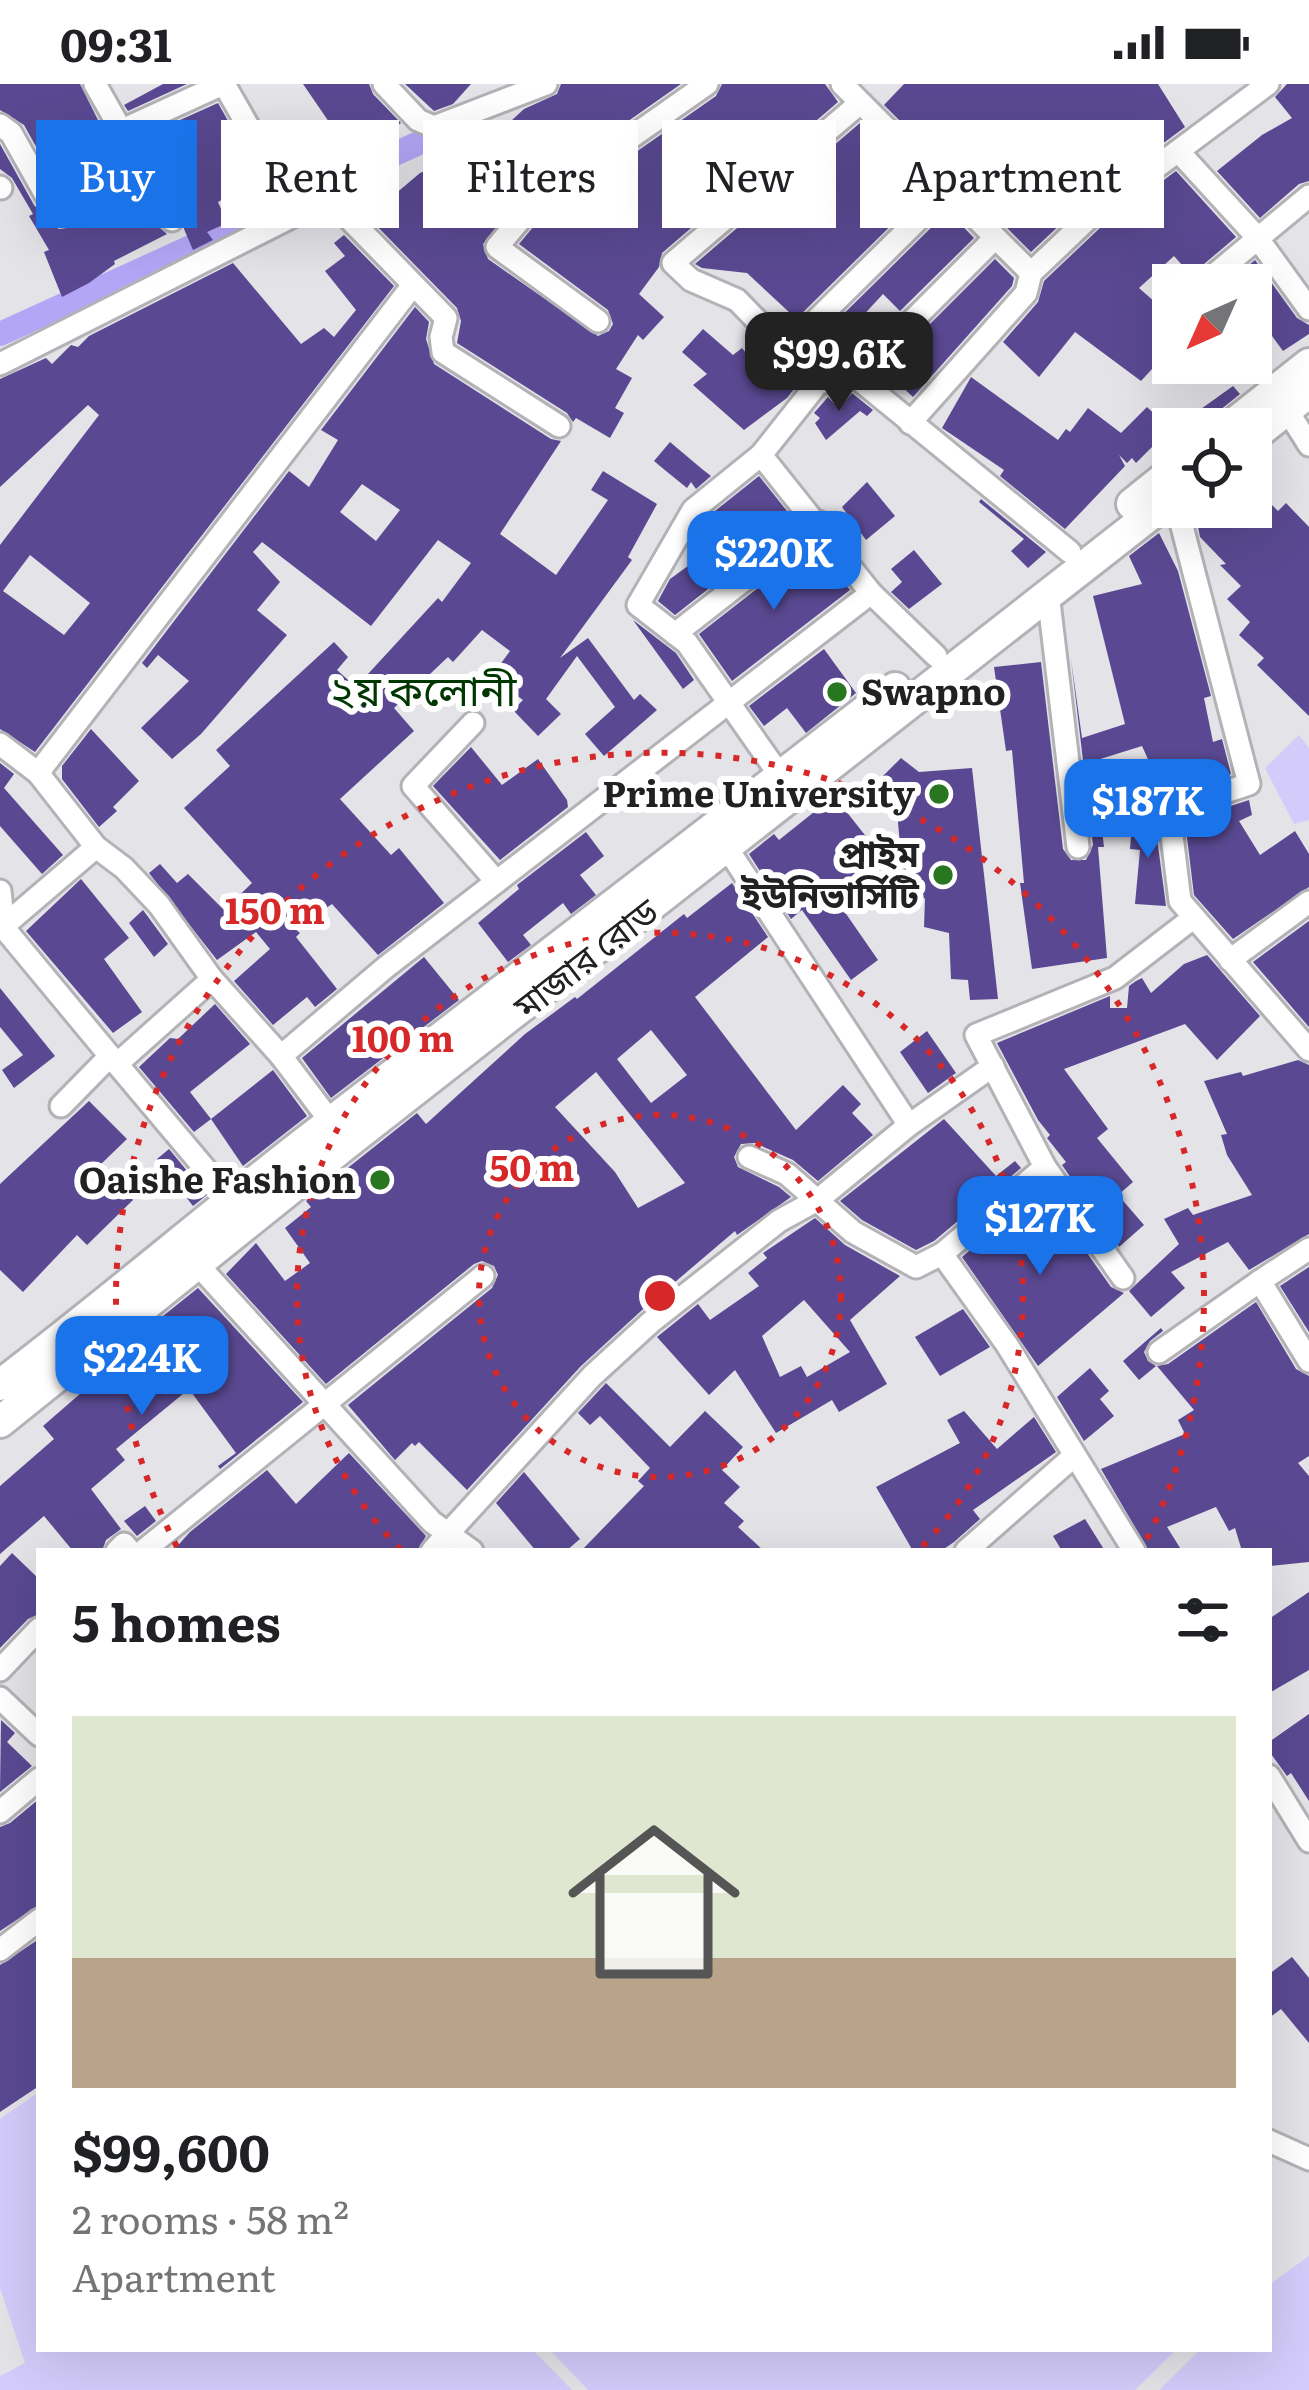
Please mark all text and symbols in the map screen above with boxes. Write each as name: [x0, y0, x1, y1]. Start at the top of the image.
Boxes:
text: 09:31: [60, 9, 172, 76]
chip: Buy: [36, 120, 197, 228]
chip: Rent: [221, 120, 399, 228]
chip: Filters: [423, 120, 638, 228]
chip: New: [662, 120, 836, 228]
chip: Apartment: [860, 120, 1164, 228]
north arrow: [1152, 264, 1272, 384]
map controls: [1152, 264, 1272, 528]
pin: $99.6K: [741, 312, 937, 414]
text: $99.6K: [772, 322, 906, 380]
button: locate: [1152, 408, 1272, 528]
pin: $220K: [690, 511, 858, 613]
text: $220K: [714, 521, 834, 579]
district label: ২য় কলোনী: [330, 657, 517, 719]
place label: Swapno: [861, 663, 1006, 716]
marker: Swapno: [824, 679, 850, 705]
pin: $187K: [1064, 759, 1232, 861]
place label: Prime University: [602, 765, 915, 818]
text: $187K: [1091, 769, 1205, 827]
marker: Prime University: [926, 781, 952, 807]
place label: প্রাইম ইউনিভার্সিটি: [740, 825, 920, 919]
marker: প্রাইম ইউনিভার্সিটি: [930, 862, 956, 888]
text: 150 m: [225, 882, 325, 935]
street label: মাজার রোড: [500, 883, 668, 1031]
text: 100 m: [352, 1010, 454, 1063]
text: 50 m: [490, 1139, 575, 1192]
place label: Oaishe Fashion: [79, 1151, 356, 1204]
marker: Oaishe Fashion: [367, 1167, 393, 1193]
pin: $127K: [956, 1176, 1124, 1278]
text: $127K: [984, 1186, 1096, 1244]
centre of rings: [639, 1275, 681, 1317]
pin: $224K: [58, 1316, 226, 1418]
text: $224K: [82, 1326, 202, 1384]
text: 5 homes: [72, 1582, 281, 1658]
icon: filters: [1170, 1587, 1236, 1653]
icon: home: [546, 1794, 762, 2010]
text: $99,600: [72, 2112, 270, 2188]
text: 2 rooms · 58 m²: [72, 2188, 349, 2246]
text: Apartment: [72, 2246, 276, 2304]

